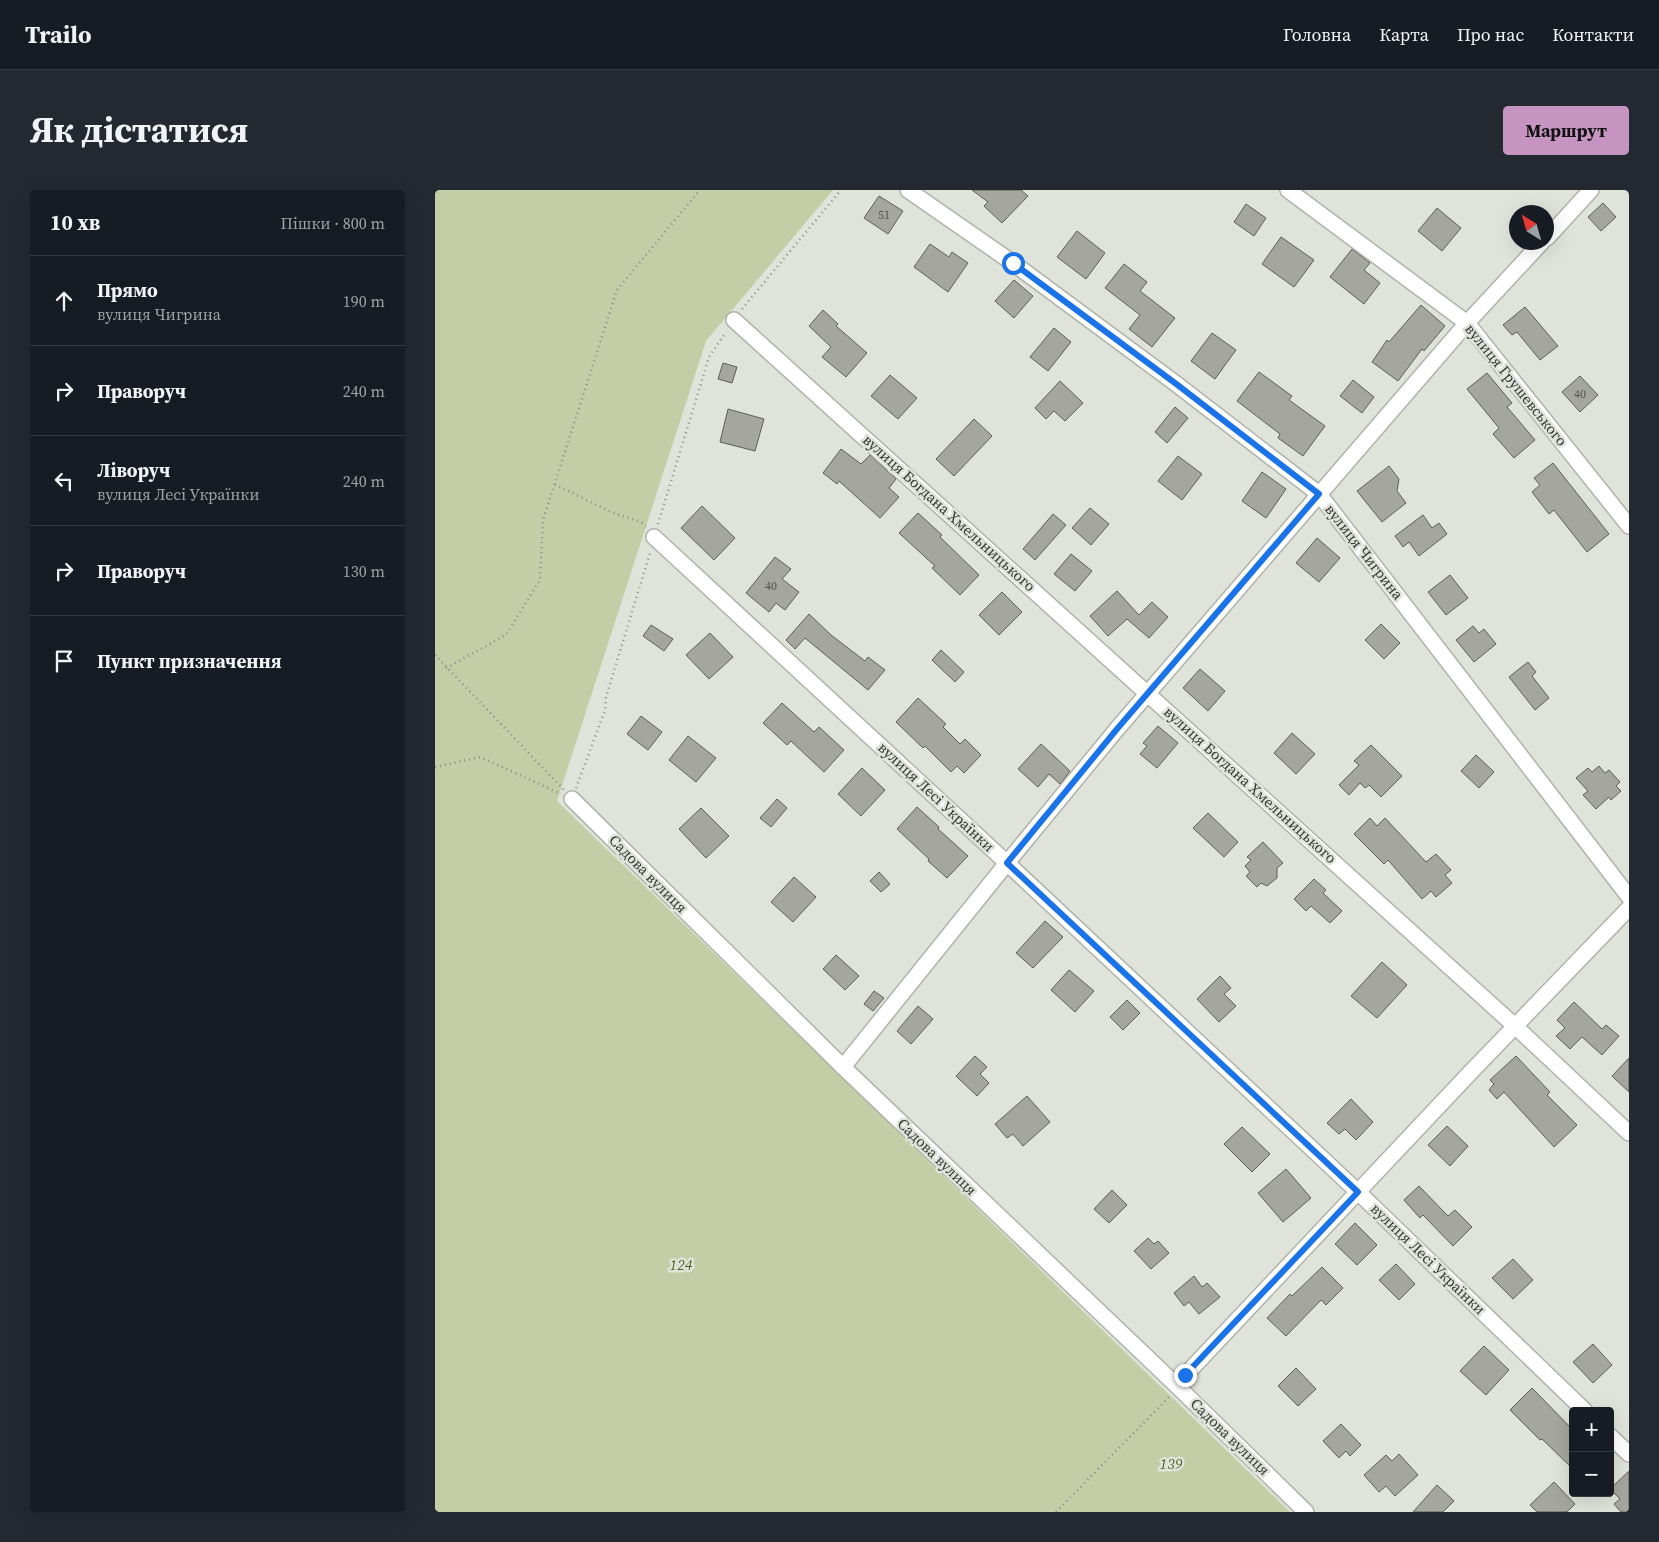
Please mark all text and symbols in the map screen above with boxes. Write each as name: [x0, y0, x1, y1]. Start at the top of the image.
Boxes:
text: Trailo: [25, 18, 92, 51]
text: Головна: [1283, 22, 1351, 47]
text: Карта: [1379, 22, 1429, 47]
text: Про нас: [1457, 22, 1524, 47]
text: Контакти: [1552, 22, 1634, 47]
text: Як дістатися: [30, 106, 248, 154]
button: Маршрут: [1503, 106, 1629, 155]
north arrow: [1509, 205, 1554, 250]
house number: 51: [878, 207, 890, 223]
text: 10 хв: [50, 208, 100, 237]
text: Пішки · 800 m: [281, 212, 385, 234]
route start: [1002, 252, 1025, 275]
text: Прямо: [97, 277, 158, 303]
icon: ahead: [50, 287, 78, 315]
text: 190 m: [343, 290, 385, 312]
text: вулиця Чигрина: [97, 303, 221, 325]
street label: вулиця Грушевського: [1460, 319, 1572, 450]
icon: right: [50, 377, 78, 405]
text: Праворуч: [97, 378, 186, 404]
text: 240 m: [343, 380, 385, 402]
house number: 40: [1574, 386, 1586, 402]
street label: вулиця Богдана Хмельницького: [858, 429, 1040, 596]
text: Ліворуч: [97, 457, 170, 483]
icon: left: [50, 467, 78, 495]
text: 240 m: [343, 470, 385, 492]
text: вулиця Лесі Українки: [97, 483, 259, 505]
street label: вулиця Чигрина: [1320, 499, 1409, 604]
icon: right: [50, 557, 78, 585]
text: Праворуч: [97, 558, 186, 584]
text: 130 m: [343, 560, 385, 582]
house number: 40: [765, 578, 777, 594]
icon: arrive: [50, 647, 78, 675]
text: Пункт призначення: [97, 648, 282, 674]
street label: вулиця Богдана Хмельницького: [1159, 701, 1341, 868]
street label: вулиця Лесі Українки: [873, 737, 999, 856]
street label: Садова вулиця: [604, 830, 692, 918]
street label: Садова вулиця: [893, 1113, 982, 1200]
street label: вулиця Лесі Українки: [1366, 1198, 1491, 1319]
park label: 124: [670, 1254, 693, 1275]
route end: [1174, 1364, 1197, 1387]
street label: Садова вулиця: [1186, 1393, 1275, 1480]
map controls: [1569, 1407, 1614, 1497]
button: +: [1569, 1407, 1614, 1452]
button: −: [1569, 1452, 1614, 1497]
park label: 139: [1160, 1453, 1183, 1474]

